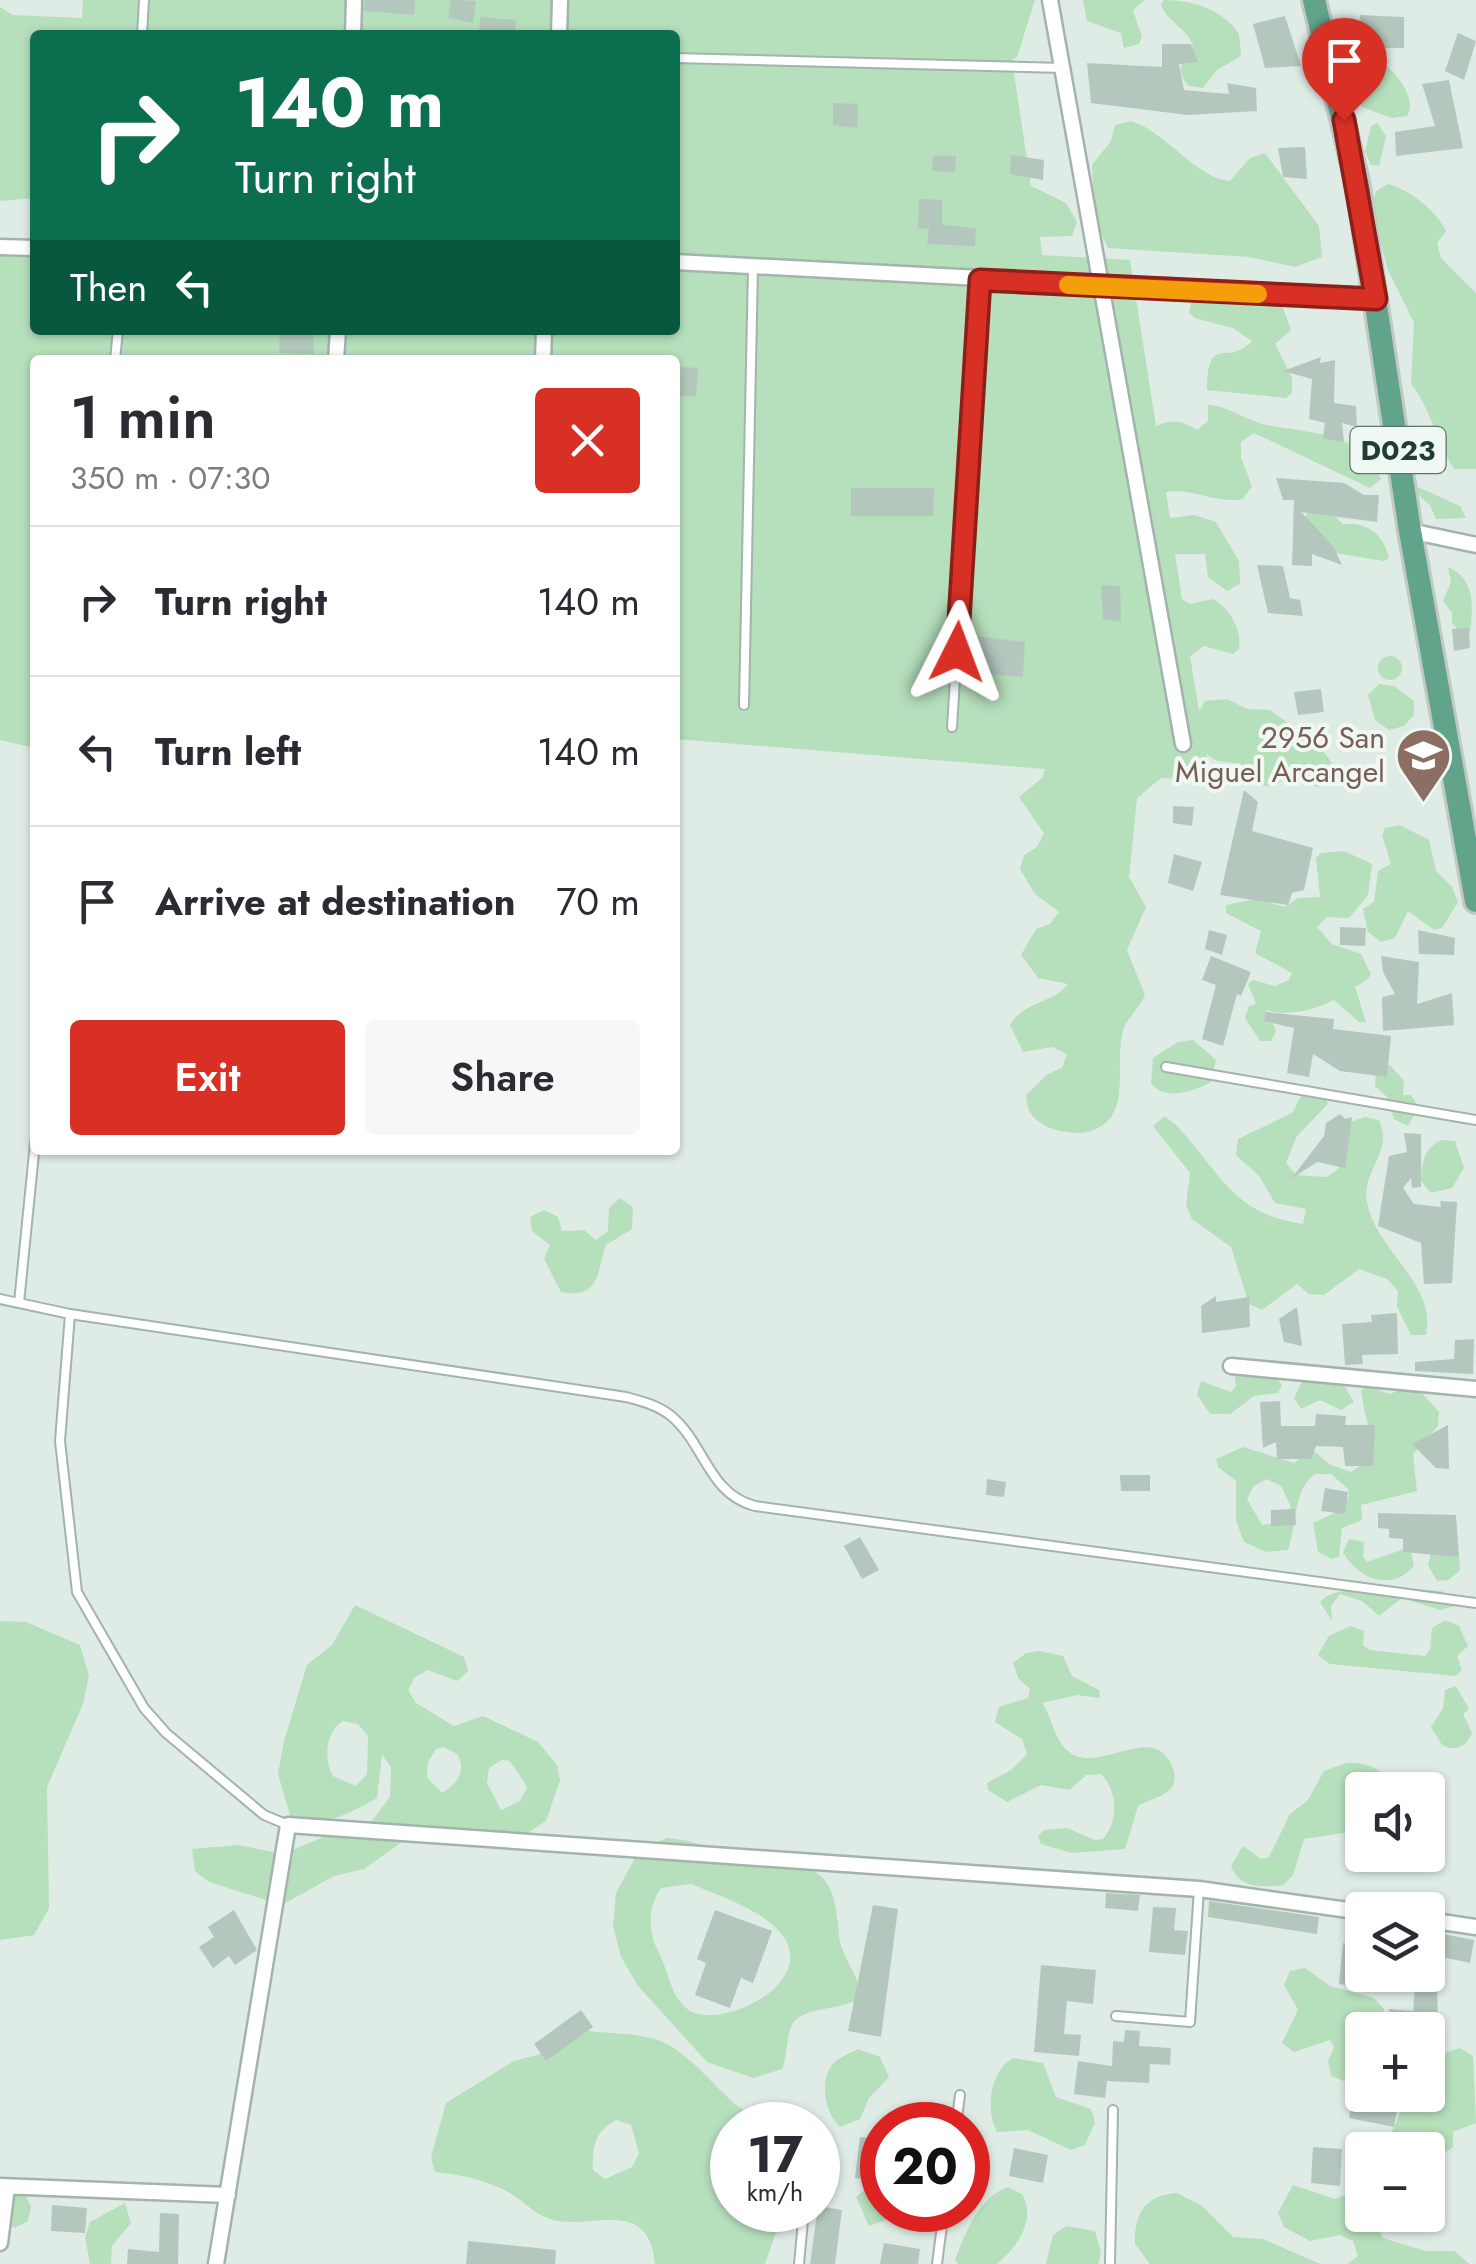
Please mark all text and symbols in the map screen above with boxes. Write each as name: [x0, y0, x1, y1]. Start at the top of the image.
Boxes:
pin: [1302, 18, 1387, 121]
icon: arrive: [1317, 33, 1372, 88]
text: 140 m: [235, 52, 444, 153]
icon: right: [70, 70, 200, 200]
text: Turn right: [235, 145, 416, 210]
text: Then: [70, 260, 147, 315]
icon: left: [167, 260, 222, 315]
text: 1 min: [70, 374, 216, 461]
button: close: [535, 388, 640, 493]
road number: D023: [1350, 427, 1446, 473]
text: 350 m · 07:30: [70, 455, 270, 501]
icon: right: [70, 574, 125, 629]
text: Turn right: [155, 574, 327, 629]
text: 140 m: [537, 574, 640, 629]
position arrow: [905, 600, 1009, 704]
place label: 2956 San Miguel Arcangel: [1175, 716, 1385, 793]
icon: left: [70, 724, 125, 779]
text: Turn left: [155, 724, 301, 779]
text: 140 m: [537, 724, 640, 779]
school or university icon: 2956 San Miguel Arcangel: [1394, 725, 1454, 804]
icon: arrive: [70, 874, 125, 929]
text: Arrive at destination: [155, 874, 516, 929]
text: 70 m: [556, 874, 640, 929]
button: Exit: [70, 1020, 345, 1135]
button: Share: [365, 1020, 640, 1135]
map controls: [1345, 1772, 1445, 2232]
button: sound: [1345, 1772, 1445, 1872]
button: layers: [1345, 1892, 1445, 1992]
button: +: [1345, 2012, 1445, 2112]
speed limit sign: 20: [860, 2102, 990, 2232]
text: 17: [747, 2118, 803, 2191]
button: −: [1345, 2132, 1445, 2232]
text: km/h: [747, 2174, 803, 2210]

